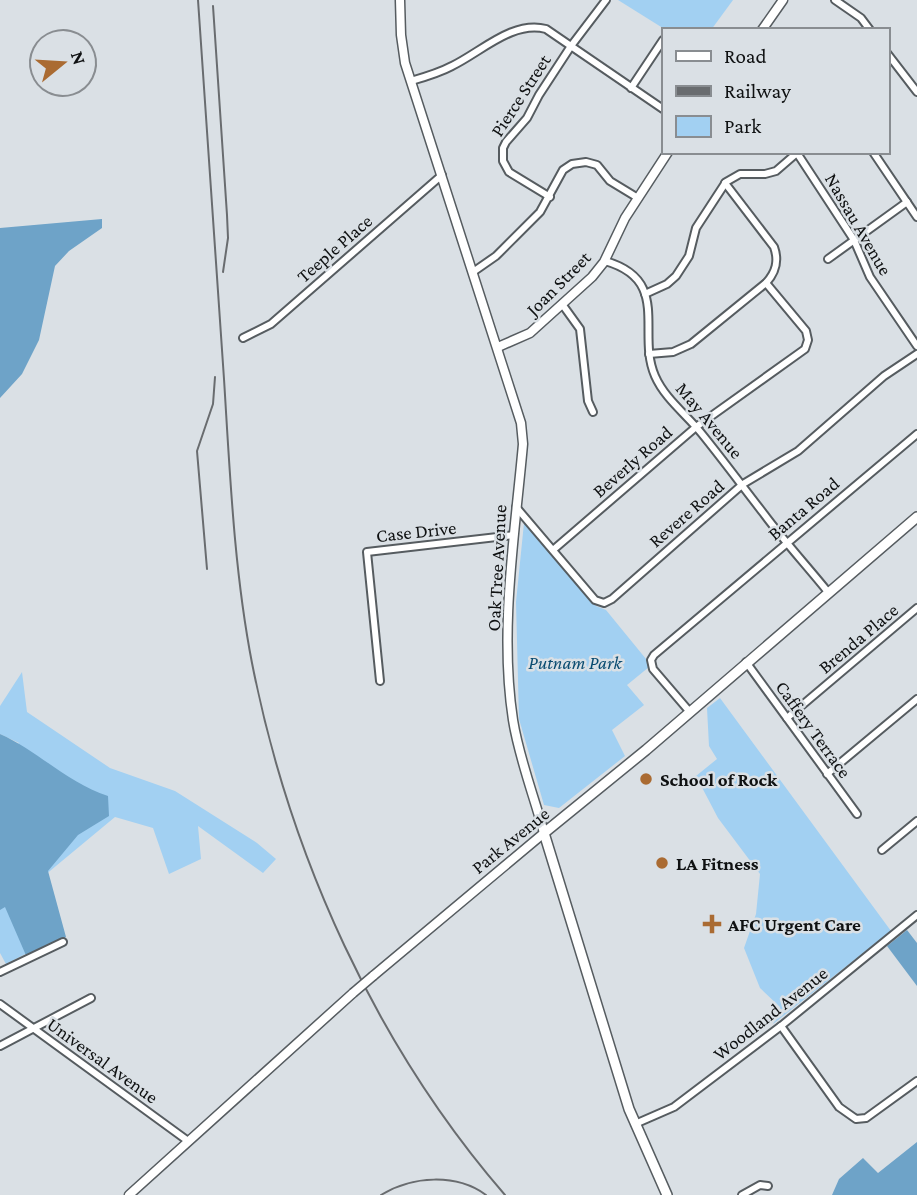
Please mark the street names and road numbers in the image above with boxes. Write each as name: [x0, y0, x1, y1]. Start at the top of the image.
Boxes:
street label: Pierce Street: [486, 50, 555, 140]
street label: Nassau Avenue: [821, 169, 896, 279]
street label: Teeple Place: [292, 210, 376, 287]
street label: Joan Street: [520, 246, 595, 321]
street label: May Avenue: [672, 378, 747, 463]
street label: Beverly Road: [588, 421, 676, 501]
street label: Banta Road: [763, 473, 843, 544]
street label: Revere Road: [645, 475, 728, 552]
street label: Oak Tree Avenue: [483, 504, 510, 632]
street label: Case Drive: [375, 517, 457, 546]
street label: Brenda Place: [814, 599, 902, 678]
street label: Caffery Terrace: [771, 677, 856, 782]
street label: Park Avenue: [467, 803, 553, 878]
street label: Woodland Avenue: [709, 962, 832, 1064]
street label: Universal Avenue: [43, 1013, 162, 1108]

